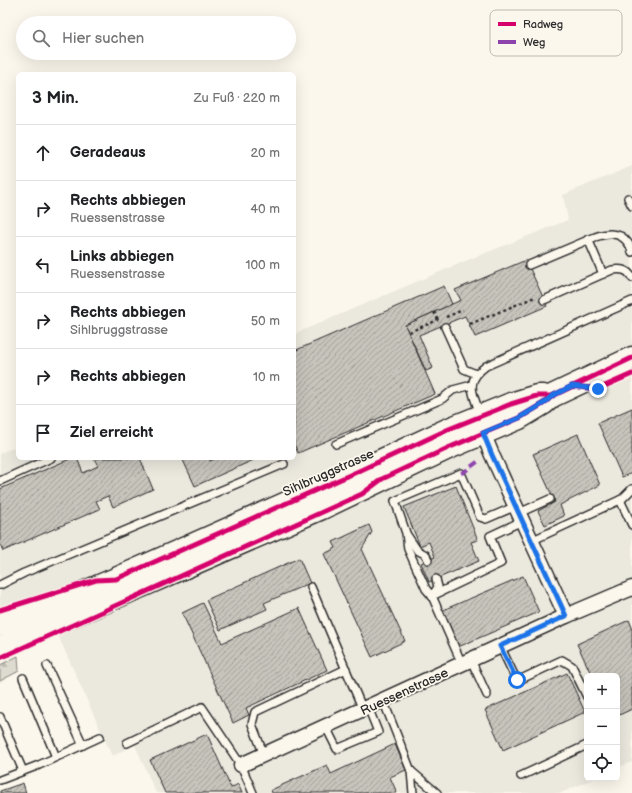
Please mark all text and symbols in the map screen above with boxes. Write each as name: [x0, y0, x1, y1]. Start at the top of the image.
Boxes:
legend: [490, 10, 622, 56]
search box: [16, 16, 296, 60]
text: Radweg: [523, 18, 563, 31]
icon: search: [30, 27, 52, 49]
text: Hier suchen: [62, 29, 144, 48]
text: Weg: [523, 36, 545, 49]
text: 3 Min.: [32, 88, 79, 108]
text: Zu Fuß · 220 m: [194, 90, 280, 106]
icon: ahead: [32, 142, 54, 164]
text: Geradeaus: [70, 143, 146, 162]
text: 20 m: [250, 145, 280, 161]
text: Rechts abbiegen: [70, 191, 186, 210]
icon: right: [32, 198, 54, 220]
text: 40 m: [250, 201, 280, 217]
text: Ruessenstrasse: [70, 210, 165, 226]
text: Links abbiegen: [70, 247, 174, 266]
icon: left: [32, 254, 54, 276]
text: 100 m: [245, 257, 280, 273]
text: Ruessenstrasse: [70, 266, 165, 282]
text: Rechts abbiegen: [70, 303, 186, 322]
icon: right: [32, 310, 54, 332]
text: 50 m: [251, 313, 280, 329]
text: Sihlbruggstrasse: [70, 322, 168, 338]
icon: right: [32, 366, 54, 388]
text: Rechts abbiegen: [70, 367, 186, 386]
text: 10 m: [253, 369, 280, 385]
route end: [589, 380, 607, 398]
icon: arrive: [32, 422, 54, 444]
text: Ziel erreicht: [70, 423, 153, 442]
street label: Sihlbruggstrasse: [280, 446, 377, 500]
street label: Ruessenstrasse: [358, 664, 451, 719]
route start: [508, 671, 526, 689]
map controls: [584, 673, 620, 781]
button: +: [584, 673, 620, 709]
button: −: [584, 709, 620, 745]
button: locate: [584, 745, 620, 781]

